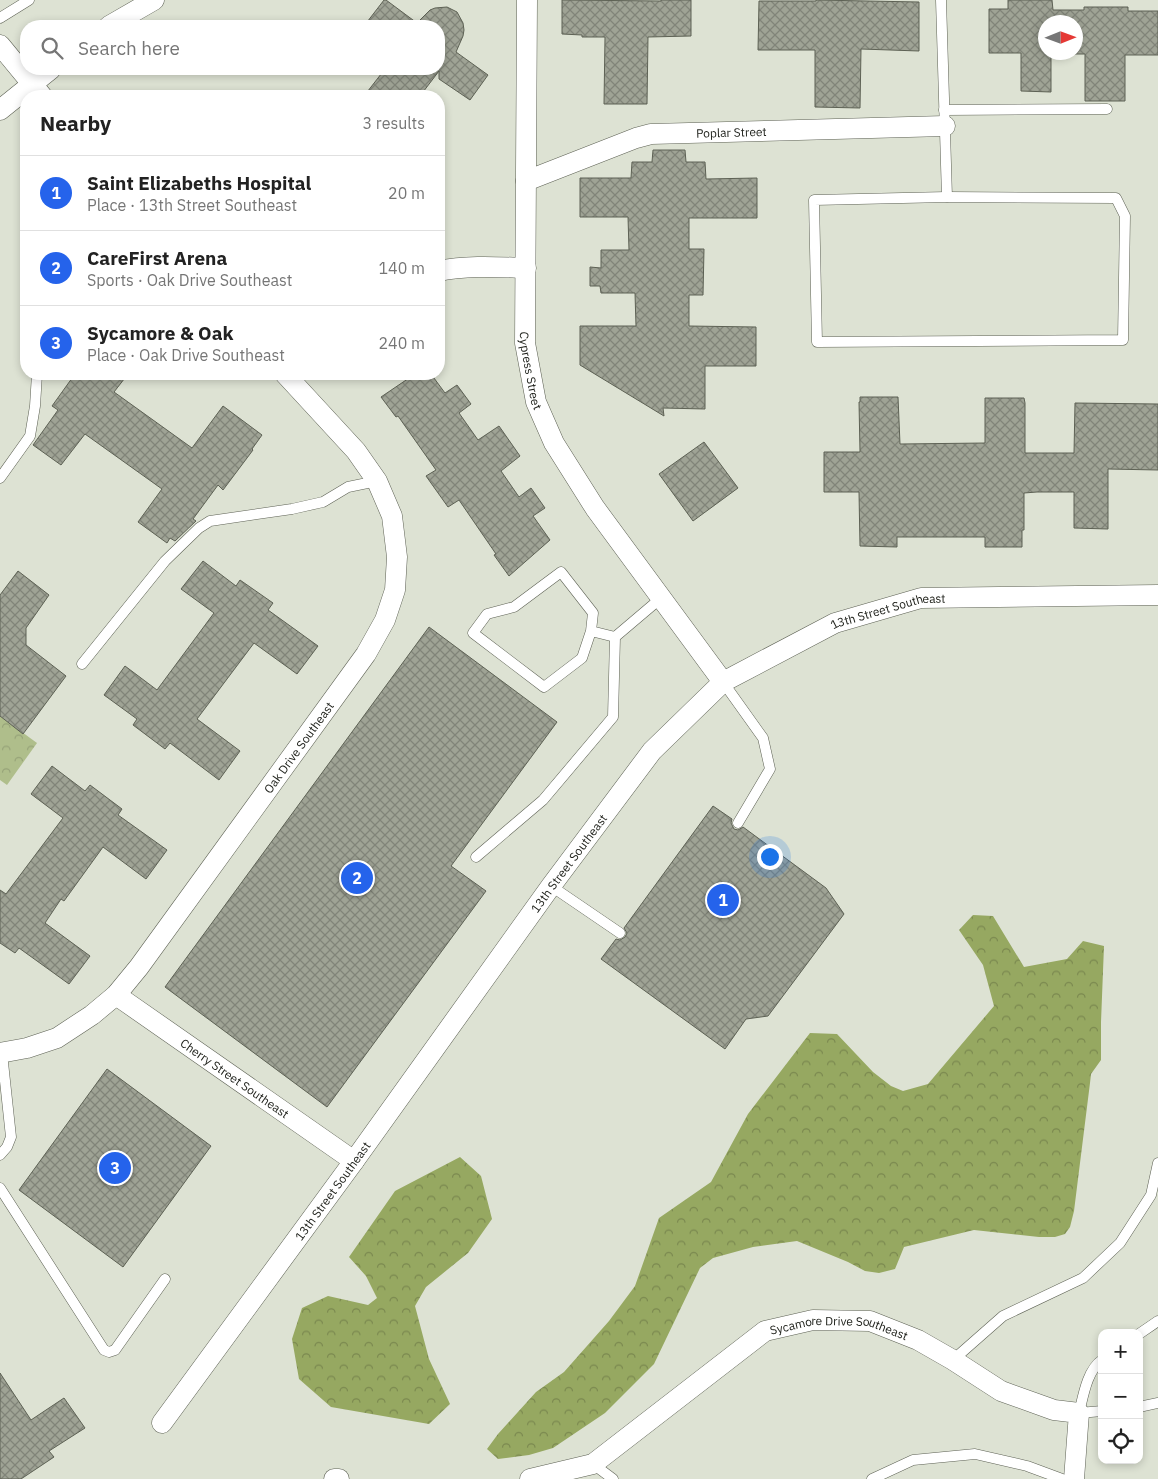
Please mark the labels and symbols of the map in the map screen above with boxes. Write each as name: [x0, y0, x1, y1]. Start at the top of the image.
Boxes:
north arrow: [1038, 15, 1083, 60]
street label: Poplar Street: [696, 123, 767, 140]
street label: Cypress Street: [517, 332, 546, 412]
street label: 13th Street Southeast: [827, 590, 946, 632]
street label: Oak Drive Southeast: [260, 698, 337, 796]
street label: 13th Street Southeast: [527, 811, 610, 915]
your location: [757, 844, 783, 870]
pin: 2: [341, 859, 373, 897]
pin: 1: [707, 881, 739, 919]
street label: Cherry Street Southeast: [178, 1035, 292, 1121]
street label: 13th Street Southeast: [291, 1138, 373, 1243]
pin: 3: [99, 1149, 131, 1187]
street label: Sycamore Drive Southeast: [768, 1312, 910, 1343]

